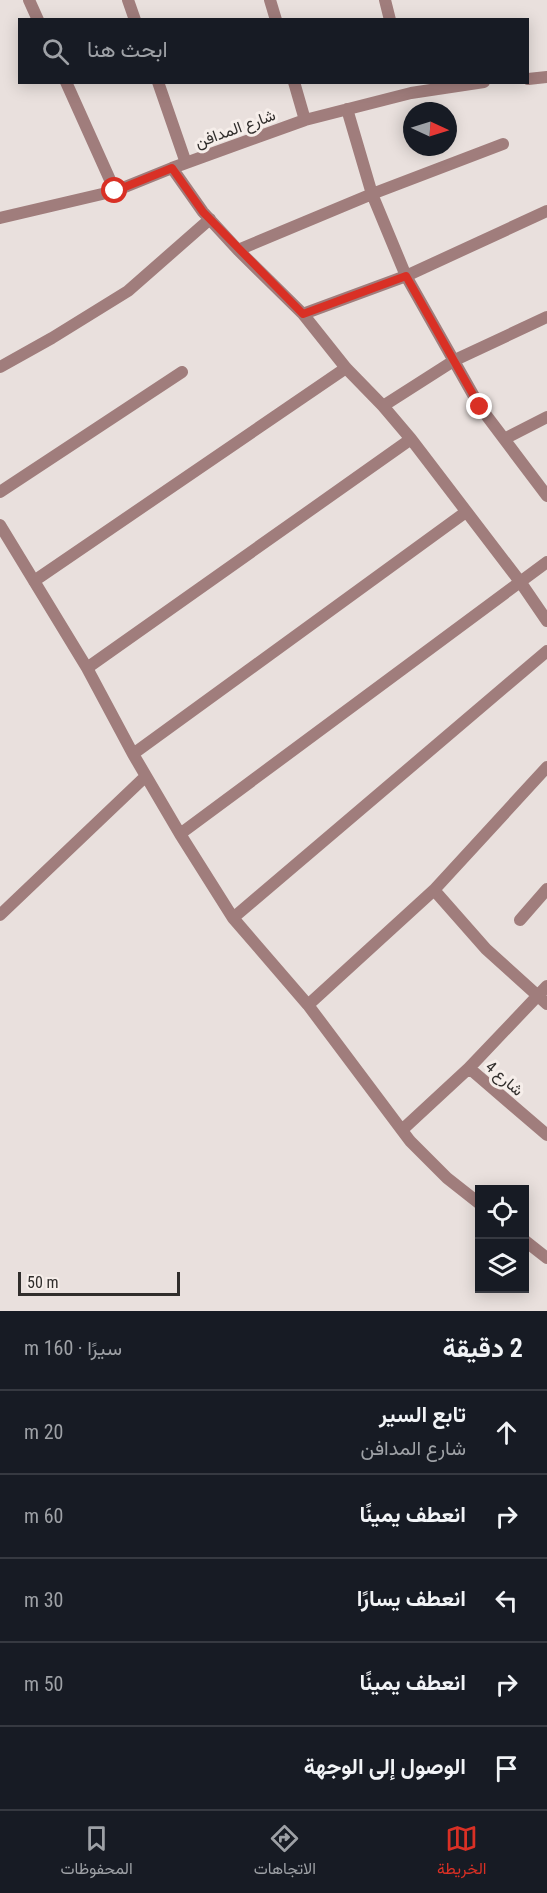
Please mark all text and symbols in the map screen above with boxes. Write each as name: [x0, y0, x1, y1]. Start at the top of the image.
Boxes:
search box: [18, 18, 529, 84]
icon: search: [39, 35, 72, 68]
text: ابحث هنا: [87, 37, 168, 62]
north arrow: [403, 102, 457, 156]
street label: شارع المدافن: [192, 105, 279, 154]
route start: [101, 177, 127, 203]
route end: [466, 393, 492, 419]
street label: شارع 4: [481, 1057, 527, 1101]
map controls: [475, 1185, 529, 1293]
button: locate: [475, 1185, 529, 1239]
button: layers: [475, 1239, 529, 1293]
scale bar: [18, 1269, 180, 1296]
text: 50 m: [27, 1273, 59, 1292]
text: 2 دقيقة: [443, 1333, 523, 1363]
text: سيرًا · 160 m: [24, 1336, 122, 1360]
text: تابع السير: [379, 1402, 466, 1427]
icon: ahead: [490, 1416, 523, 1449]
text: 20 m: [24, 1420, 63, 1444]
text: شارع المدافن: [360, 1436, 466, 1460]
icon: right: [490, 1500, 523, 1533]
text: انعطف يمينًا: [360, 1502, 466, 1527]
text: 60 m: [24, 1504, 63, 1528]
icon: left: [490, 1584, 523, 1617]
text: انعطف يسارًا: [357, 1586, 466, 1611]
text: 30 m: [24, 1588, 63, 1612]
icon: right: [490, 1668, 523, 1701]
text: انعطف يمينًا: [360, 1670, 466, 1695]
text: 50 m: [24, 1672, 63, 1696]
icon: arrive: [490, 1752, 523, 1785]
text: الوصول إلى الوجهة: [304, 1754, 466, 1779]
tab: المحفوظات: [61, 1822, 133, 1883]
tab: الاتجاهات: [254, 1822, 316, 1883]
tab: الخريطة: [437, 1822, 486, 1883]

